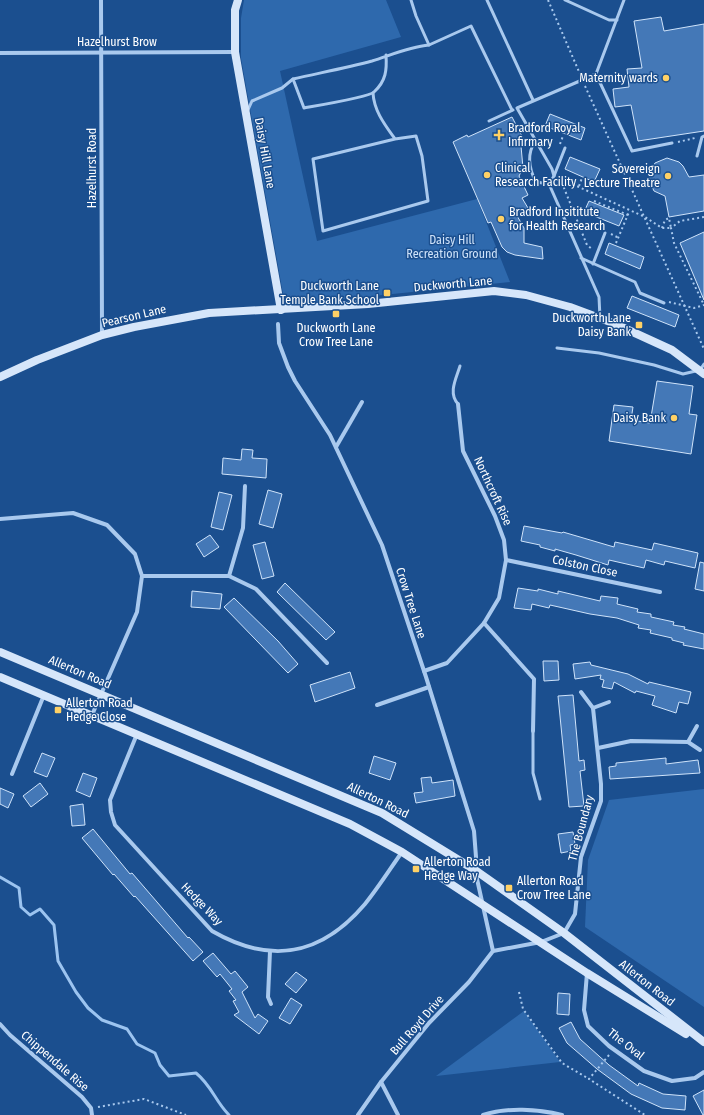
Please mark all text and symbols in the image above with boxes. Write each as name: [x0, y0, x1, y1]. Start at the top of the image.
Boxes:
street label: Hazelhurst Brow: [77, 35, 157, 49]
place label: Maternity wards: [579, 71, 658, 85]
marker: Maternity wards: [661, 73, 671, 83]
street label: Daisy Hill Lane: [252, 116, 278, 190]
place label: Bradford Royal Infirmary: [508, 121, 580, 149]
street label: Hazelhurst Road: [85, 128, 99, 208]
marker: Bradford Royal Infirmary: [493, 129, 505, 141]
place label: Clinical Research Facility: [495, 161, 577, 189]
place label: Sovereign Lecture Theatre: [584, 162, 660, 190]
marker: Clinical Research Facility: [482, 170, 492, 180]
marker: Sovereign Lecture Theatre: [663, 171, 673, 181]
place label: Bradford Insititute for Health Research: [509, 205, 605, 233]
marker: Bradford Insititute for Health Research: [496, 214, 506, 224]
park label: Daisy Hill Recreation Ground: [406, 233, 498, 261]
street label: Duckworth Lane: [413, 274, 493, 294]
place label: Duckworth Lane Temple Bank School: [280, 279, 379, 307]
marker: Duckworth Lane Temple Bank School: [382, 288, 392, 298]
street label: Pearson Lane: [100, 302, 168, 330]
marker: Duckworth Lane Crow Tree Lane: [331, 309, 341, 319]
place label: Duckworth Lane Daisy Bank: [552, 311, 631, 339]
marker: Duckworth Lane Daisy Bank: [634, 320, 644, 330]
place label: Duckworth Lane Crow Tree Lane: [297, 321, 375, 349]
place label: Daisy Bank: [613, 411, 666, 425]
marker: Daisy Bank: [669, 413, 679, 423]
street label: Northcroft Rise: [471, 454, 515, 528]
street label: Colston Close: [551, 552, 619, 580]
street label: Crow Tree Lane: [393, 566, 429, 640]
street label: Allerton Road: [47, 653, 113, 691]
place label: Allerton Road Hedge Close: [66, 696, 133, 724]
marker: Allerton Road Hedge Close: [53, 705, 63, 715]
street label: Allerton Road: [345, 779, 411, 821]
street label: The Boundary: [565, 793, 597, 863]
place label: Allerton Road Hedge Way: [424, 855, 491, 883]
marker: Allerton Road Hedge Way: [411, 864, 421, 874]
place label: Allerton Road Crow Tree Lane: [517, 874, 591, 902]
street label: Hedge Way: [178, 880, 226, 929]
marker: Allerton Road Crow Tree Lane: [504, 883, 514, 893]
street label: Allerton Road: [616, 957, 678, 1009]
street label: Bull Royd Drive: [387, 992, 447, 1058]
street label: The Oval: [605, 1025, 647, 1063]
street label: Chippendale Rise: [18, 1028, 92, 1094]

